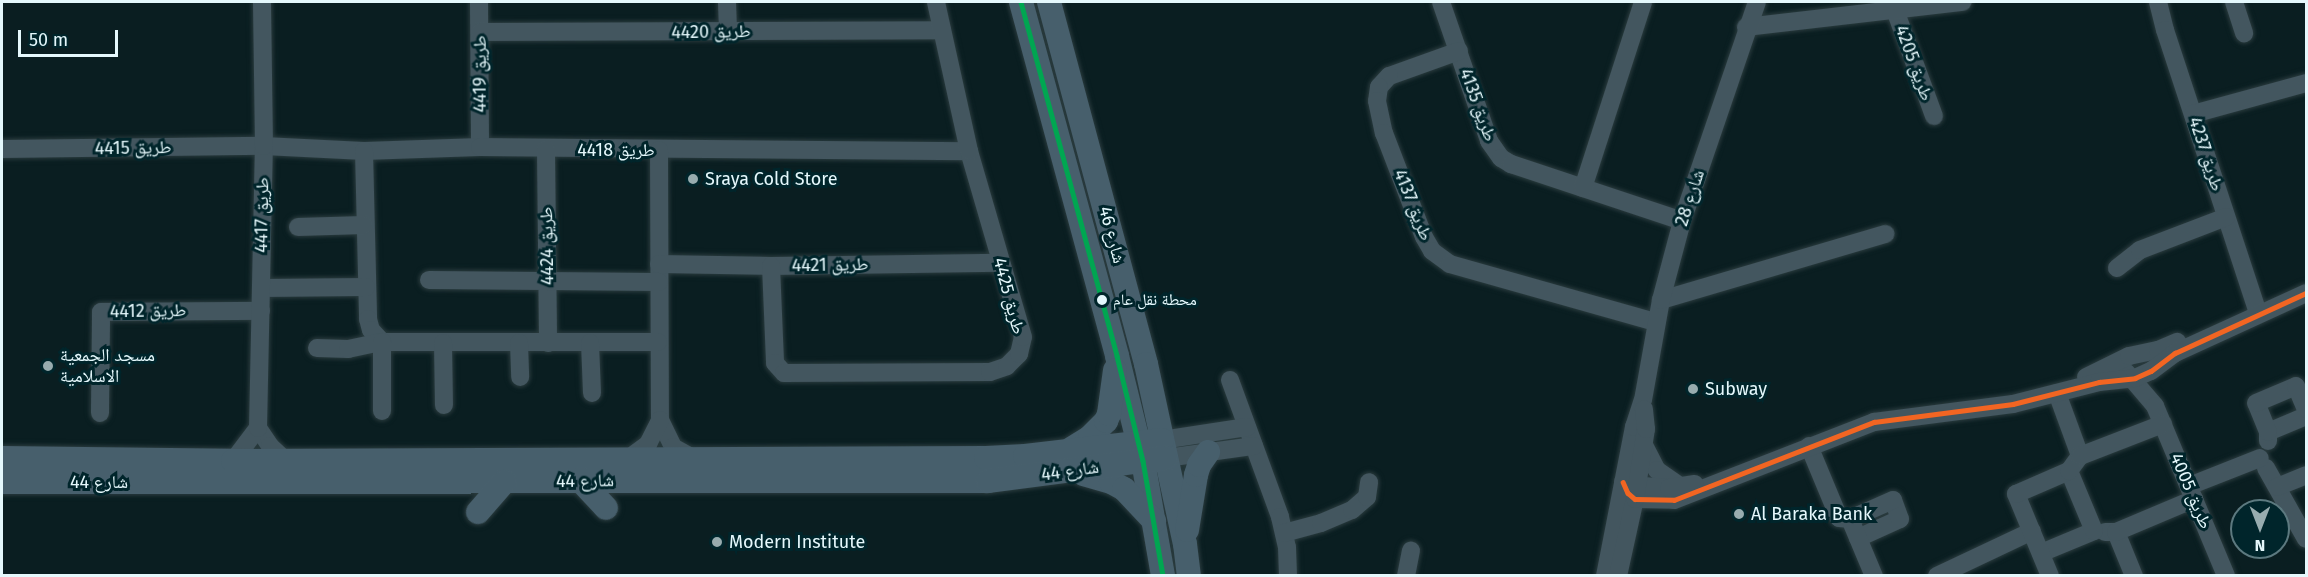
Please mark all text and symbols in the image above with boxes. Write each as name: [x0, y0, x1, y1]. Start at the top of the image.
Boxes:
scale bar: [21, 18, 122, 56]
street label: طريق 4420: [671, 21, 751, 43]
street label: طريق 4205: [1890, 22, 1938, 104]
text: 50 m: [29, 29, 68, 51]
street label: طريق 4419: [469, 35, 491, 113]
street label: طريق 4135: [1455, 66, 1501, 144]
street label: طريق 4237: [2184, 114, 2228, 194]
street label: طريق 4415: [95, 137, 171, 159]
street label: طريق 4418: [577, 139, 655, 161]
street label: طريق 4137: [1389, 166, 1437, 244]
street label: شارع 28: [1671, 167, 1709, 229]
place label: Sraya Cold Store: [705, 168, 837, 190]
marker: Sraya Cold Store: [686, 172, 700, 186]
street label: طريق 4417: [251, 177, 273, 253]
street label: شارع 46: [1094, 204, 1130, 266]
street label: طريق 4424: [536, 207, 558, 285]
street label: طريق 4421: [791, 254, 869, 276]
street label: طريق 4425: [988, 255, 1030, 337]
place label: محطة نقل عام: [1113, 290, 1197, 310]
marker: محطة نقل عام: [1096, 294, 1108, 306]
street label: طريق 4412: [110, 300, 186, 322]
place label: مسجد الجمعية الاسلامية: [60, 345, 155, 388]
marker: مسجد الجمعية الاسلامية: [41, 359, 55, 373]
place label: Subway: [1705, 378, 1767, 400]
marker: Subway: [1686, 382, 1700, 396]
street label: طريق 4005: [2165, 450, 2217, 532]
street label: شارع 44: [1040, 456, 1100, 486]
street label: شارع 44: [556, 470, 614, 492]
street label: شارع 44: [70, 471, 128, 493]
north arrow: [2230, 499, 2290, 559]
place label: Al Baraka Bank: [1751, 503, 1872, 525]
marker: Al Baraka Bank: [1732, 507, 1746, 521]
place label: Modern Institute: [729, 531, 865, 553]
marker: Modern Institute: [710, 535, 724, 549]
text: N: [2255, 536, 2265, 555]

